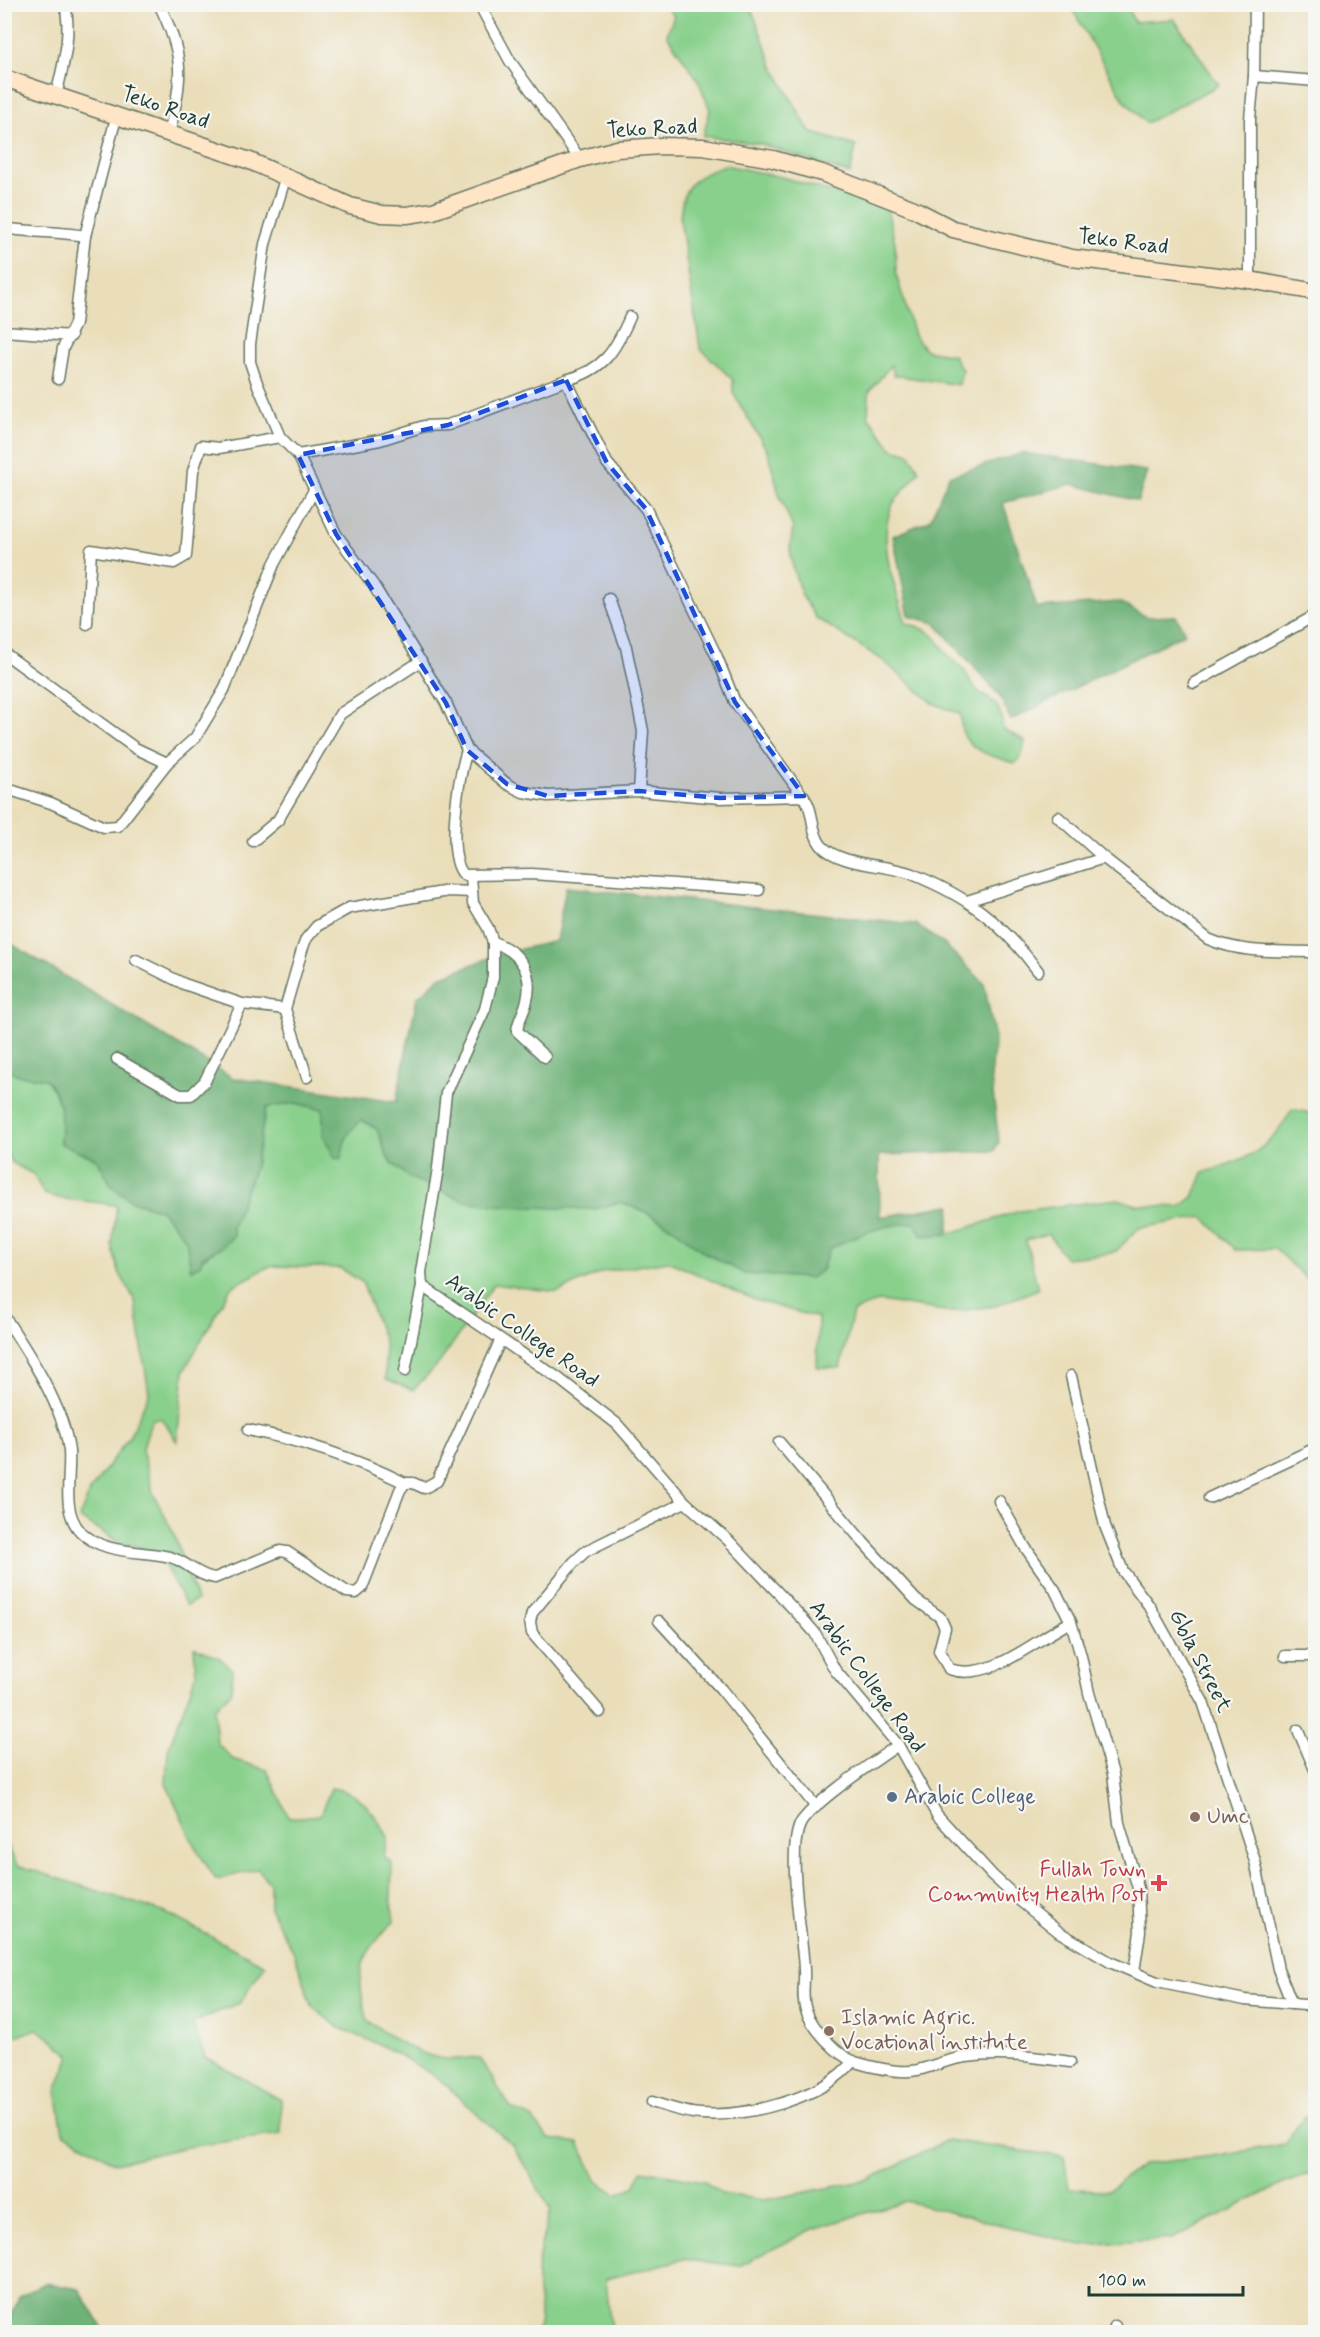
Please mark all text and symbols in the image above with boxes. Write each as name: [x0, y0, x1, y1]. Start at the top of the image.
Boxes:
street label: Teko Road: [117, 80, 213, 136]
street label: Teko Road: [606, 113, 698, 145]
street label: Teko Road: [1076, 223, 1170, 261]
street label: Arabic College Road: [439, 1267, 604, 1395]
street label: Arabic College Road: [801, 1595, 932, 1759]
street label: Gbla Street: [1162, 1605, 1238, 1717]
place label: Arabic College: [904, 1783, 1036, 1812]
marker: Arabic College: [885, 1790, 899, 1804]
place label: Umc: [1207, 1803, 1249, 1831]
marker: Umc: [1188, 1810, 1202, 1824]
place label: Fullah Town Community Health Post: [928, 1856, 1146, 1909]
marker: Fullah Town Community Health Post: [1150, 1874, 1168, 1892]
place label: Islamic Agric. Vocational institute: [841, 2004, 1028, 2057]
marker: Islamic Agric. Vocational institute: [822, 2024, 836, 2038]
scale bar: [1089, 2259, 1244, 2297]
text: 100 m: [1098, 2269, 1146, 2293]

